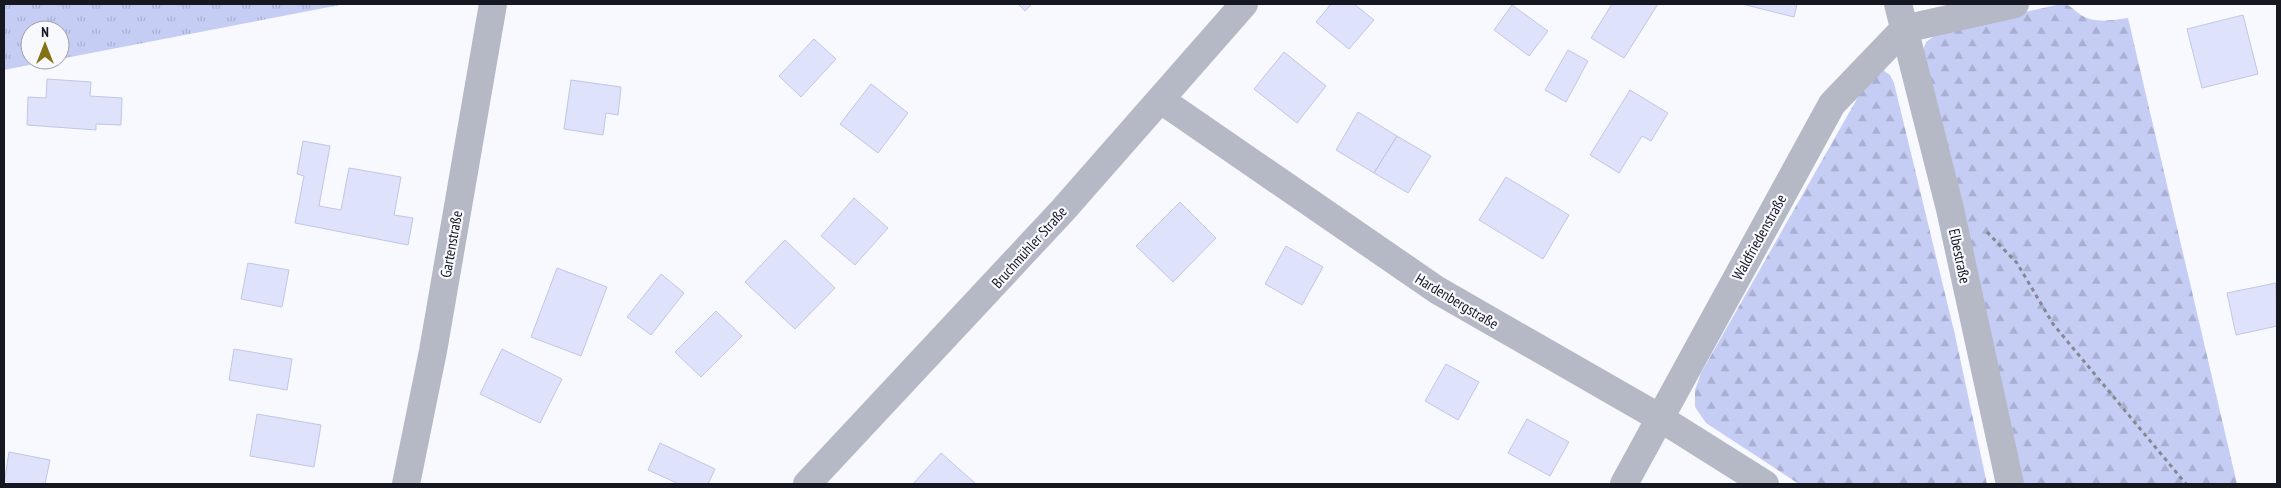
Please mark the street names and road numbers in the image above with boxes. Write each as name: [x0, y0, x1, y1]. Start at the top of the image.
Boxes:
street label: Waldfriedenstraße: [1728, 191, 1790, 283]
street label: Bruchmühler Straße: [987, 202, 1071, 292]
street label: Gartenstraße: [436, 209, 466, 279]
street label: Elbestraße: [1945, 227, 1975, 285]
street label: Hardenbergstraße: [1412, 269, 1502, 333]

